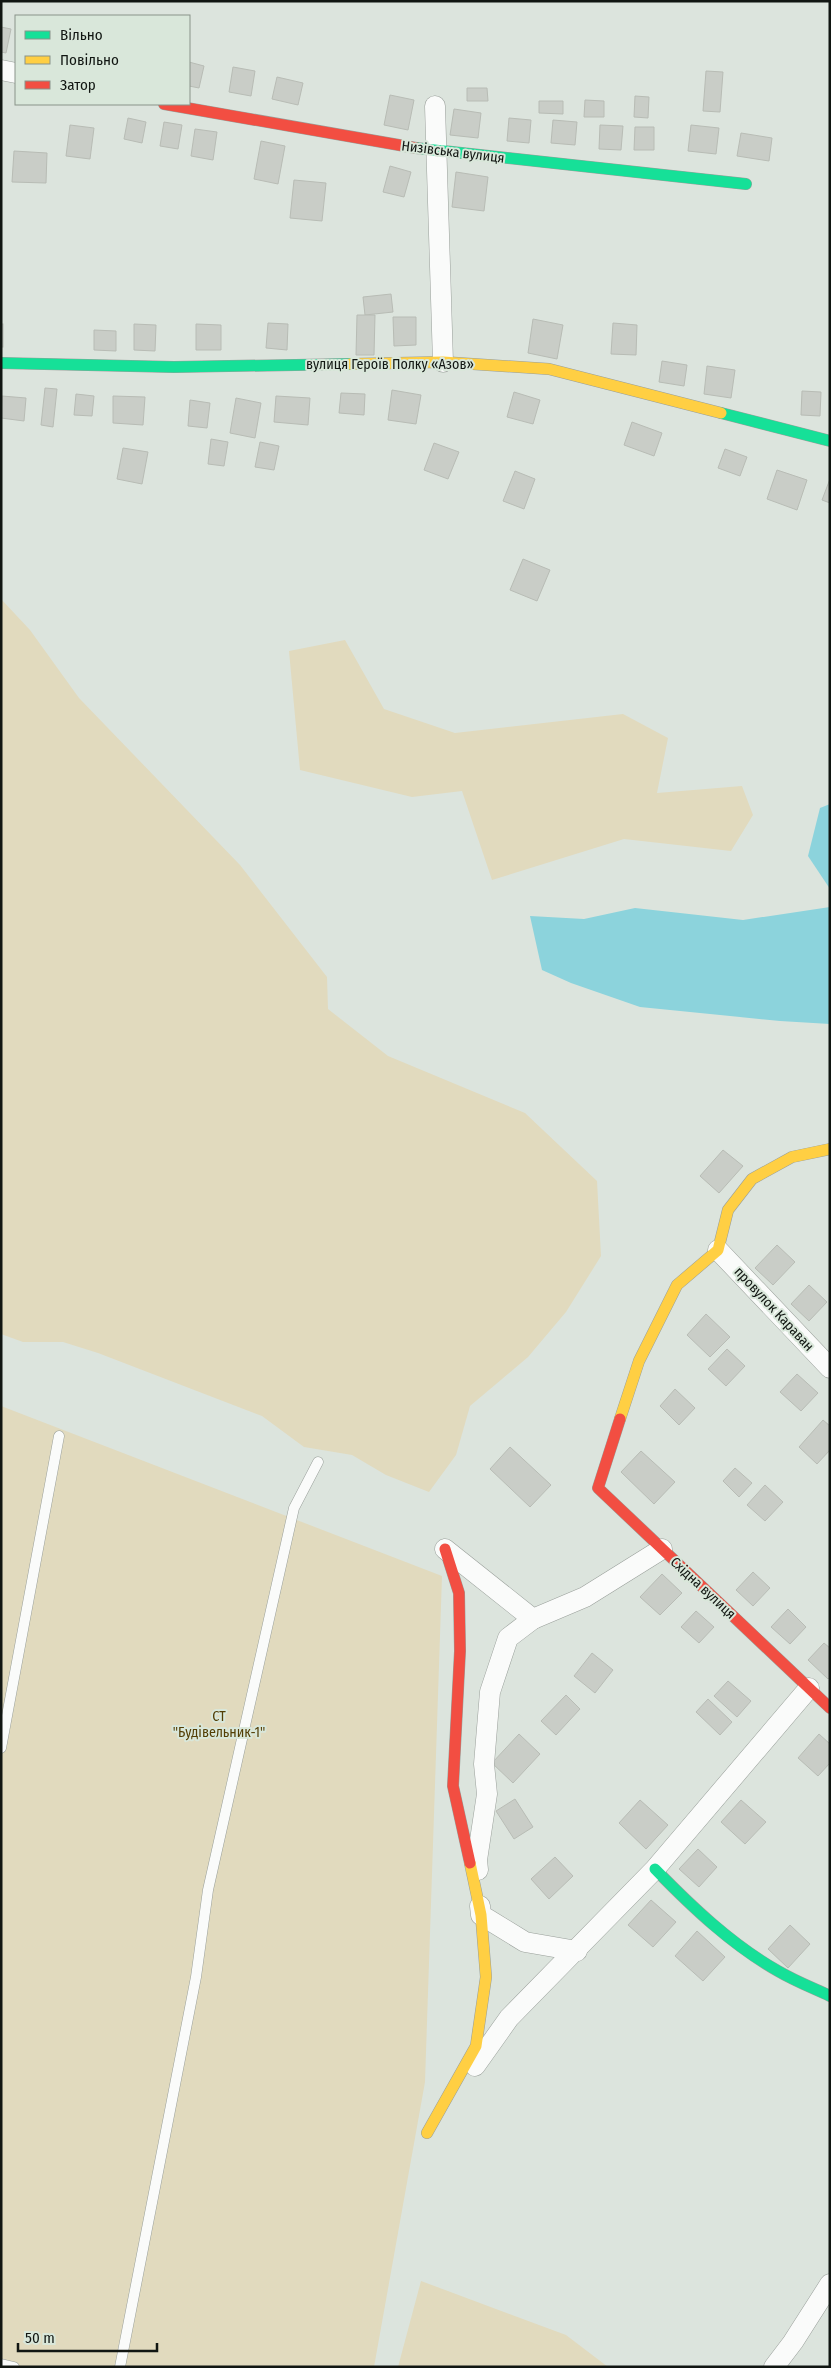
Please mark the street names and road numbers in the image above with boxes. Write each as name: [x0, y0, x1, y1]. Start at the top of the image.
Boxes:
street label: Низівська вулиця: [400, 137, 506, 167]
street label: вулиця Героїв Полку «Азов»: [306, 356, 474, 373]
street label: провулок Караван: [731, 1263, 817, 1355]
street label: Східна вулиця: [667, 1553, 739, 1623]

